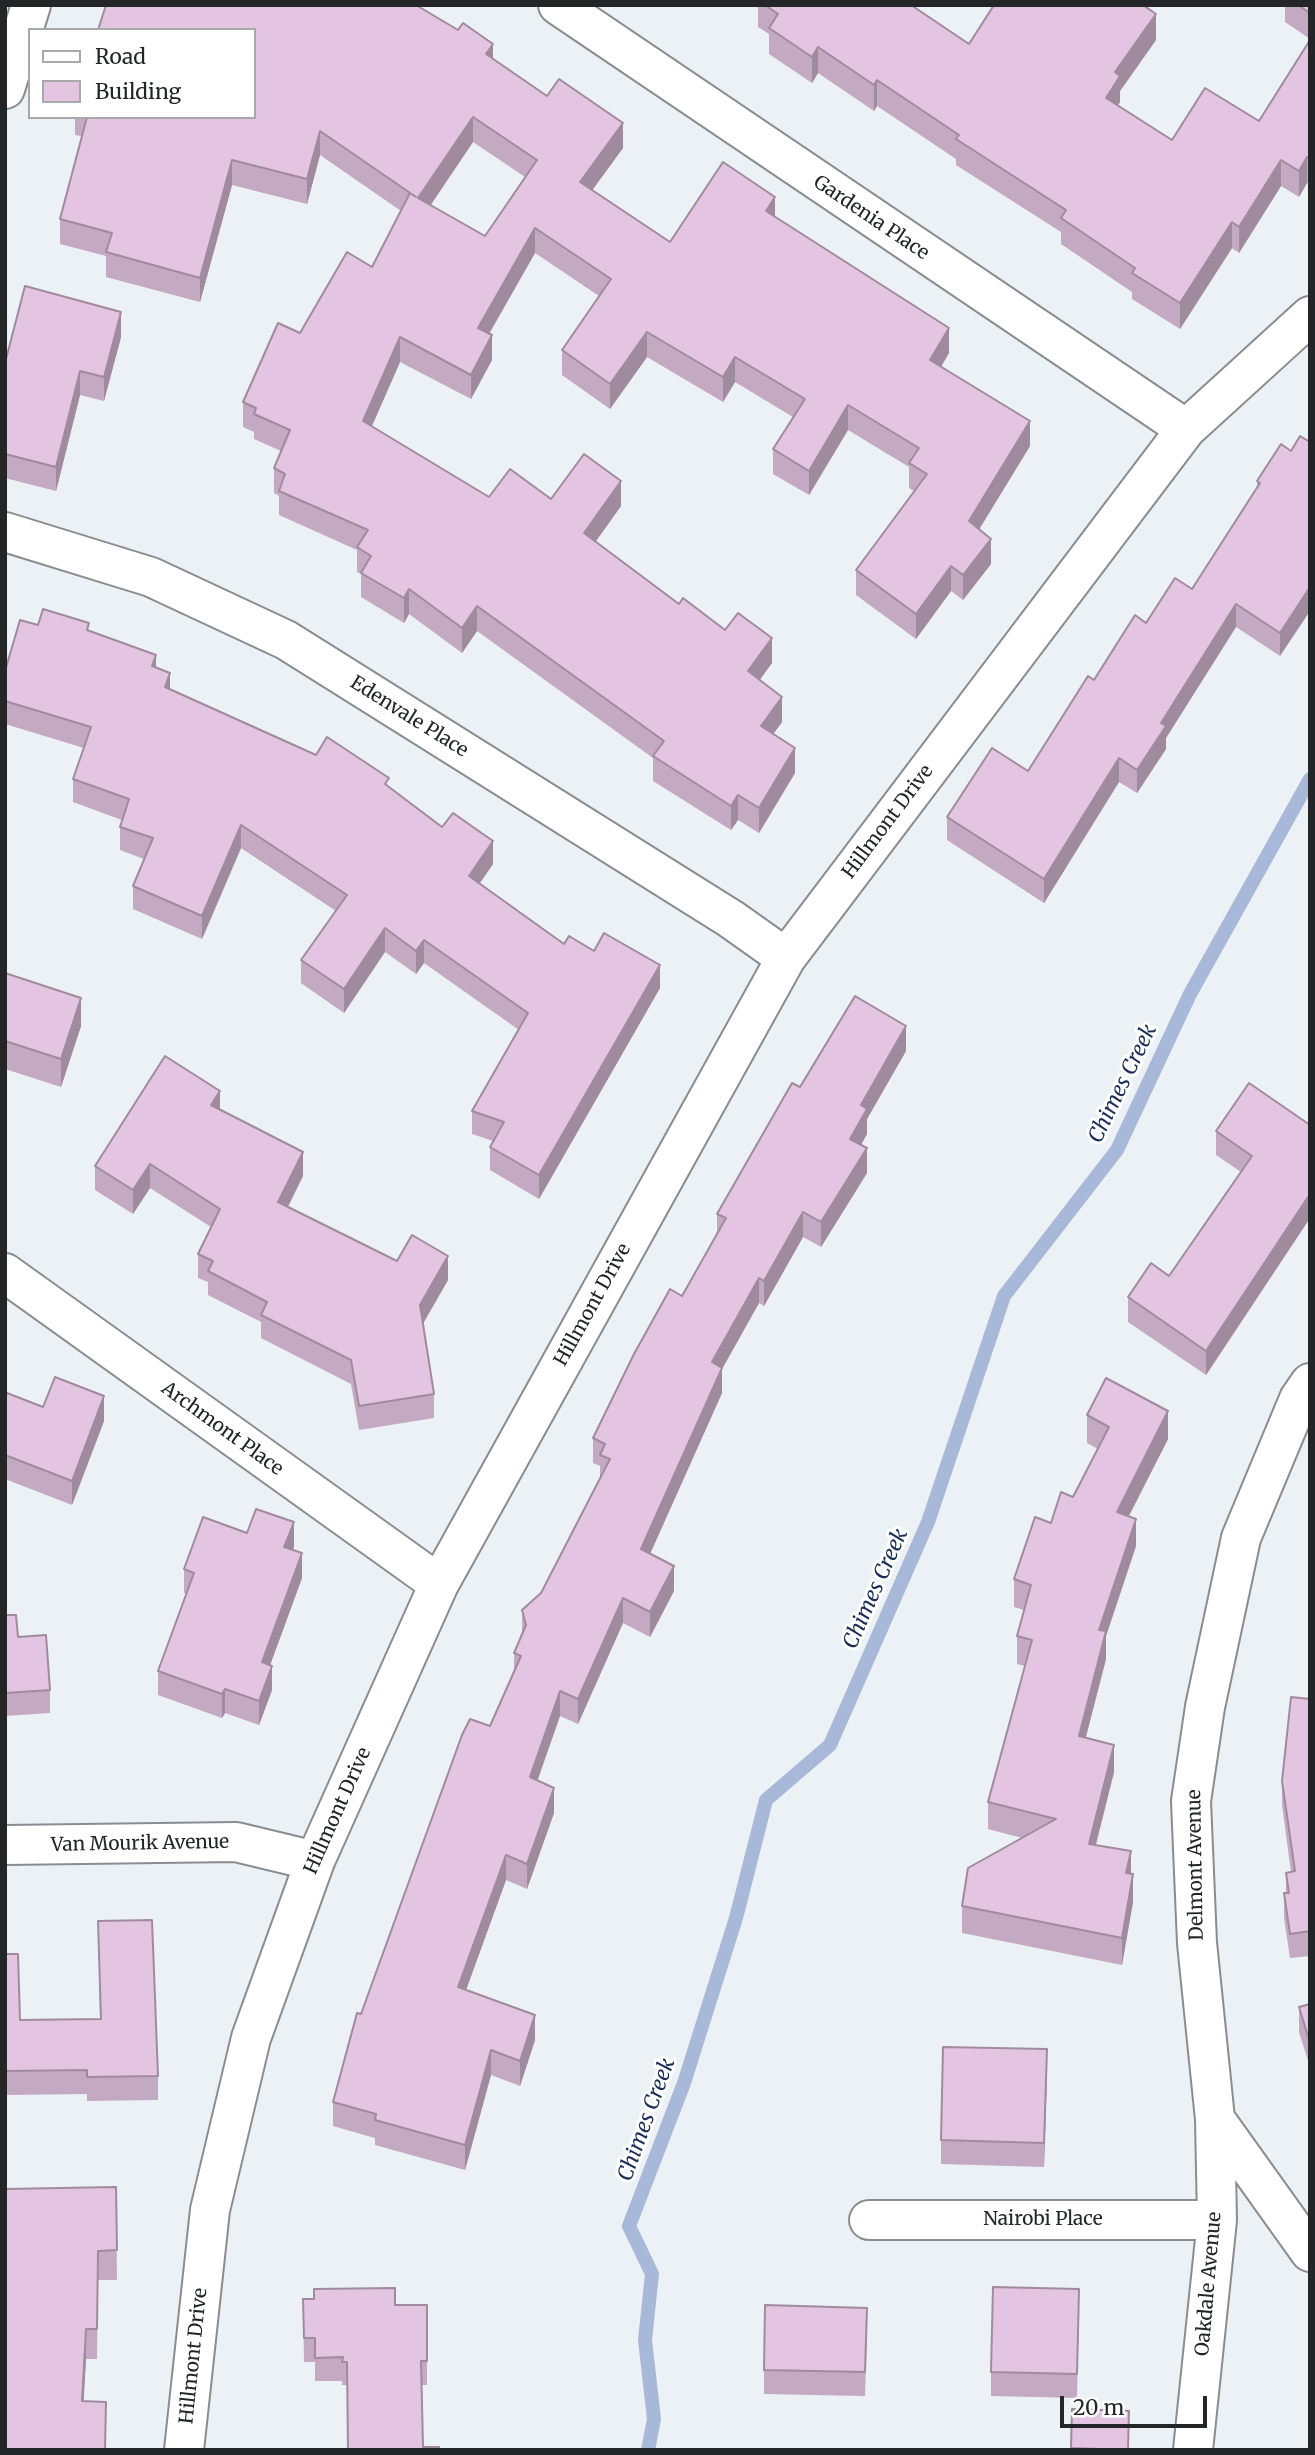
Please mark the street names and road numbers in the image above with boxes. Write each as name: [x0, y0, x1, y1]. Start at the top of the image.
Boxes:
street label: Gardenia Place: [809, 171, 933, 265]
street label: Edenvale Place: [346, 672, 472, 762]
street label: Hillmont Drive: [838, 761, 938, 883]
street label: Hillmont Drive: [550, 1240, 636, 1370]
street label: Archmont Place: [157, 1377, 287, 1481]
street label: Hillmont Drive: [300, 1744, 376, 1878]
street label: Delmont Avenue: [1183, 1789, 1209, 1941]
street label: Van Mourik Avenue: [51, 1831, 229, 1857]
street label: Nairobi Place: [983, 2209, 1103, 2231]
street label: Oakdale Avenue: [1191, 2211, 1227, 2357]
street label: Hillmont Drive: [176, 2287, 212, 2425]

